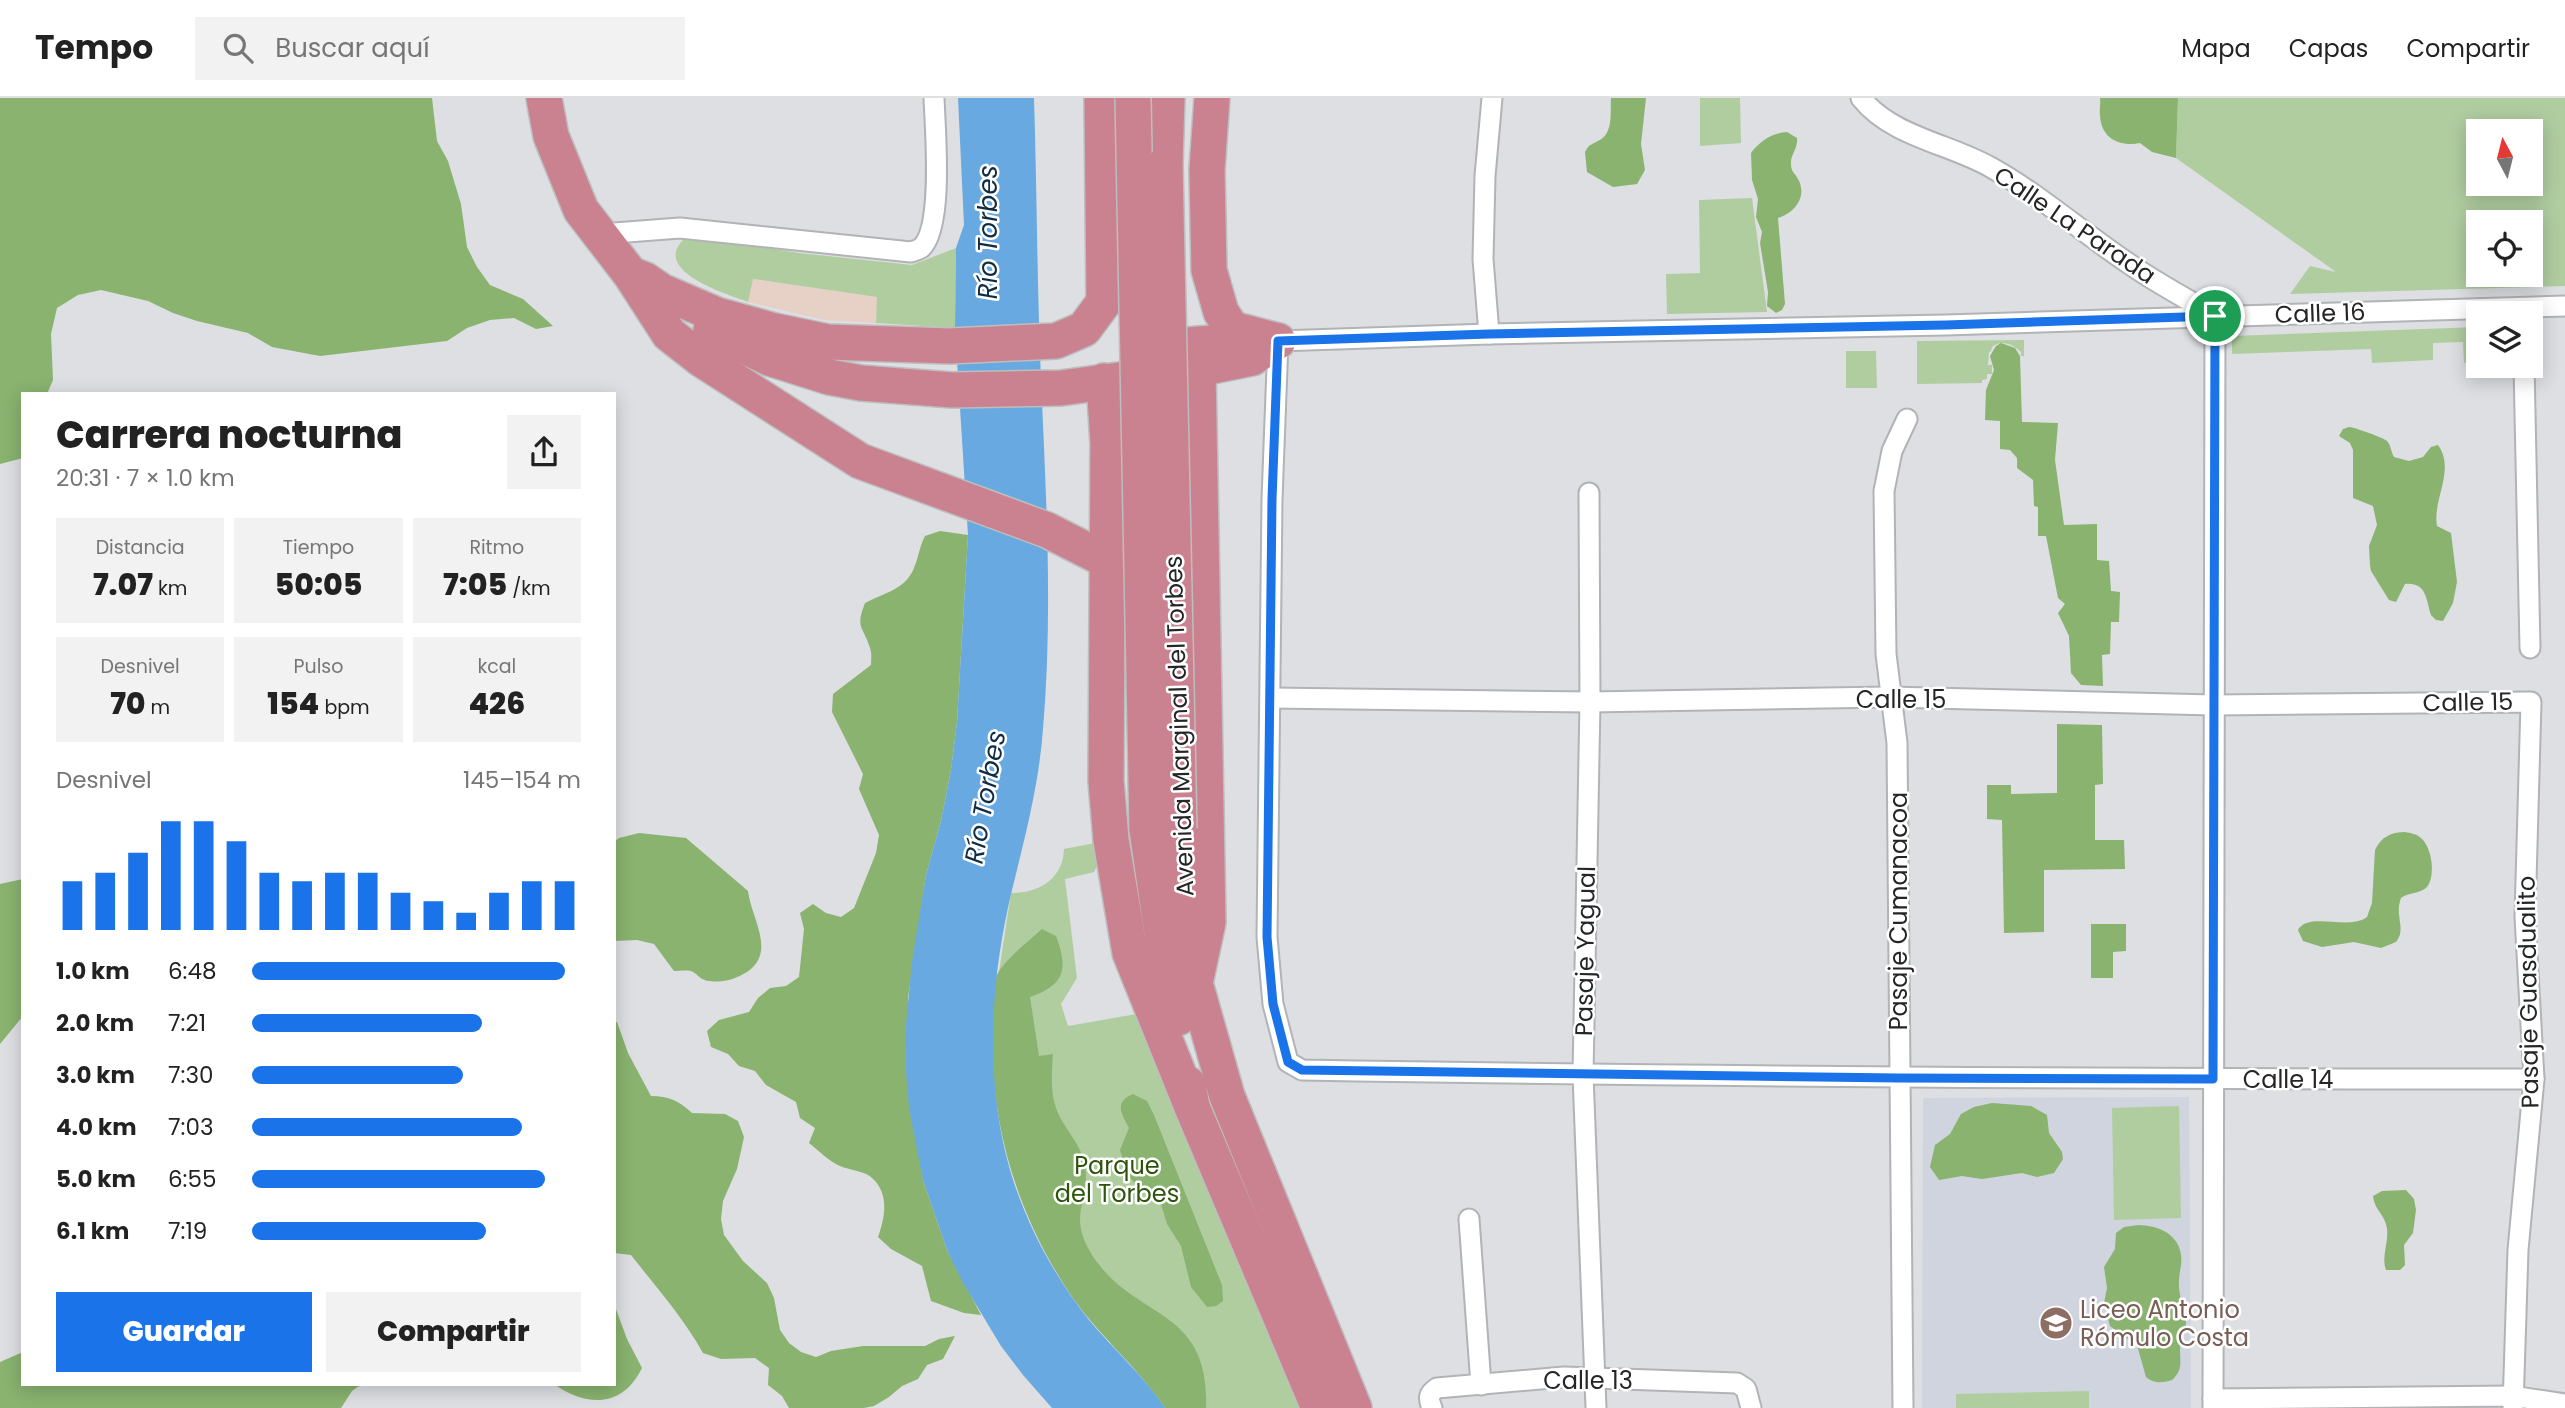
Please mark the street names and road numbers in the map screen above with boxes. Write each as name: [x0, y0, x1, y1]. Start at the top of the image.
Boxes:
street label: Calle La Parada: [1988, 159, 2162, 291]
street label: Calle 16: [2274, 295, 2366, 331]
street label: Avenida Marginal del Torbes: [1157, 555, 1201, 897]
street label: Calle 15: [1856, 683, 1946, 716]
street label: Calle 15: [2422, 685, 2514, 719]
street label: Pasaje Cumanacoa: [1882, 792, 1915, 1030]
street label: Pasaje Yagual: [1567, 866, 1603, 1036]
street label: Pasaje Guasdualito: [2509, 875, 2547, 1109]
street label: Calle 14: [2243, 1063, 2333, 1096]
street label: Calle 13: [1543, 1364, 1633, 1397]

